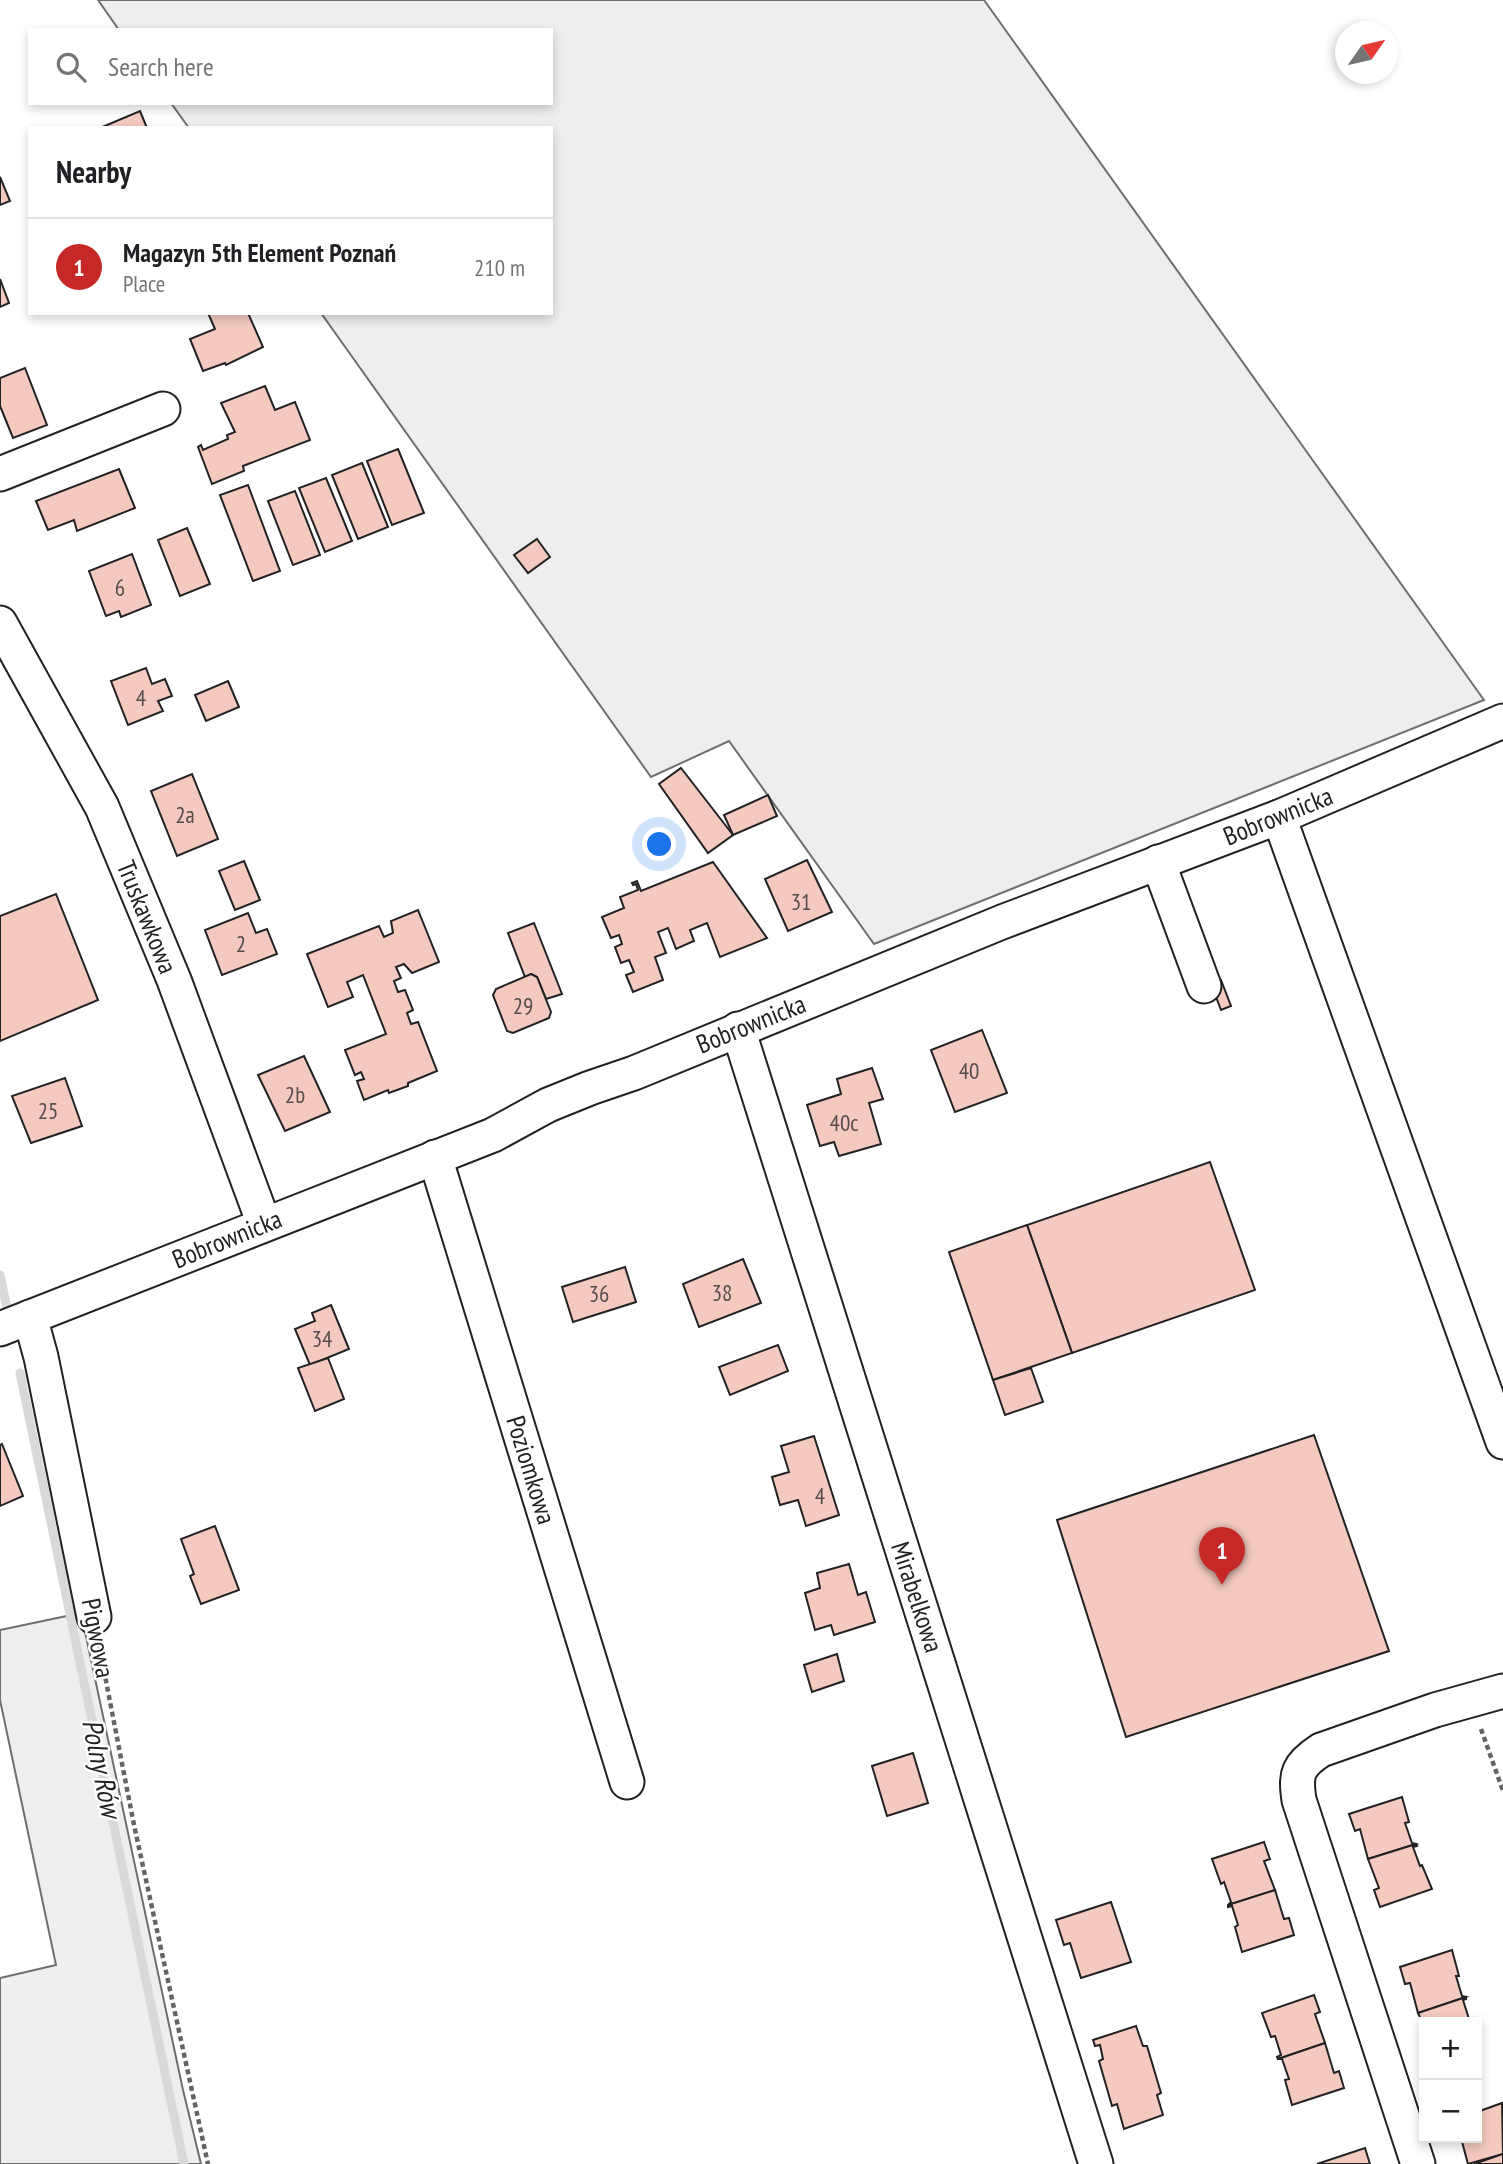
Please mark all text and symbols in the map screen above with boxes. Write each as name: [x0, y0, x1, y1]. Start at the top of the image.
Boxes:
north arrow: [1335, 21, 1398, 84]
search box: [28, 28, 553, 105]
icon: search: [52, 48, 90, 86]
text: Search here: [108, 50, 214, 83]
text: Nearby: [56, 152, 131, 191]
text: Magazyn 5th Element Poznań: [123, 236, 396, 269]
text: 1: [74, 253, 85, 282]
text: 210 m: [474, 253, 525, 282]
text: Place: [123, 269, 165, 298]
house number: 6: [115, 573, 125, 602]
house number: 4: [136, 683, 146, 712]
street label: Bobrownicka: [1218, 779, 1337, 852]
house number: 2a: [175, 800, 195, 829]
your location: [642, 827, 676, 861]
street label: Truskawkowa: [110, 855, 185, 978]
house number: 31: [791, 887, 811, 916]
house number: 2: [236, 929, 246, 958]
street label: Bobrownicka: [691, 987, 810, 1060]
house number: 29: [513, 991, 533, 1020]
house number: 40: [959, 1056, 979, 1085]
house number: 2b: [285, 1080, 305, 1109]
house number: 25: [38, 1096, 58, 1125]
house number: 40c: [830, 1108, 858, 1137]
street label: Bobrownicka: [167, 1202, 286, 1275]
house number: 38: [712, 1278, 732, 1307]
house number: 36: [589, 1279, 609, 1308]
house number: 34: [312, 1324, 332, 1353]
street label: Poziomkowa: [499, 1412, 564, 1528]
house number: 4: [815, 1481, 825, 1510]
pin: 1: [1199, 1527, 1245, 1585]
street label: Mirabelkowa: [884, 1537, 951, 1656]
street label: Pigwowa: [75, 1595, 122, 1681]
water label: Polny Rów: [74, 1716, 132, 1824]
map controls: [1419, 2017, 1482, 2143]
button: +: [1419, 2017, 1482, 2080]
button: −: [1419, 2080, 1482, 2143]

